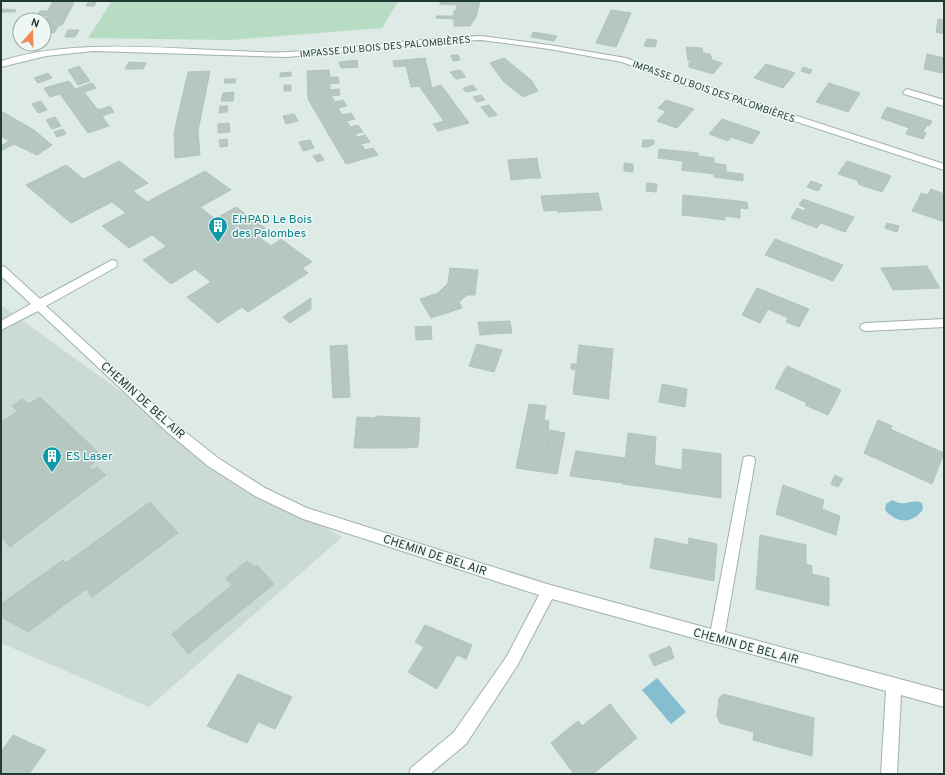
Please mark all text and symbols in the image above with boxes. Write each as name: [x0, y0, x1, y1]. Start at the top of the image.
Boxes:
north arrow: [12, 12, 52, 52]
text: N: [29, 16, 41, 31]
street label: IMPASSE DU BOIS DES PALOMBIÈRES: [299, 34, 471, 61]
street label: IMPASSE DU BOIS DES PALOMBIÈRES: [630, 58, 797, 126]
place label: EHPAD Le Bois des Palombes: [232, 212, 312, 242]
building icon: EHPAD Le Bois des Palombes: [207, 215, 229, 243]
street label: CHEMIN DE BEL AIR: [97, 358, 188, 443]
building icon: ES Laser: [41, 445, 63, 473]
place label: ES Laser: [66, 449, 113, 465]
street label: CHEMIN DE BEL AIR: [381, 532, 489, 580]
street label: CHEMIN DE BEL AIR: [691, 625, 800, 669]

